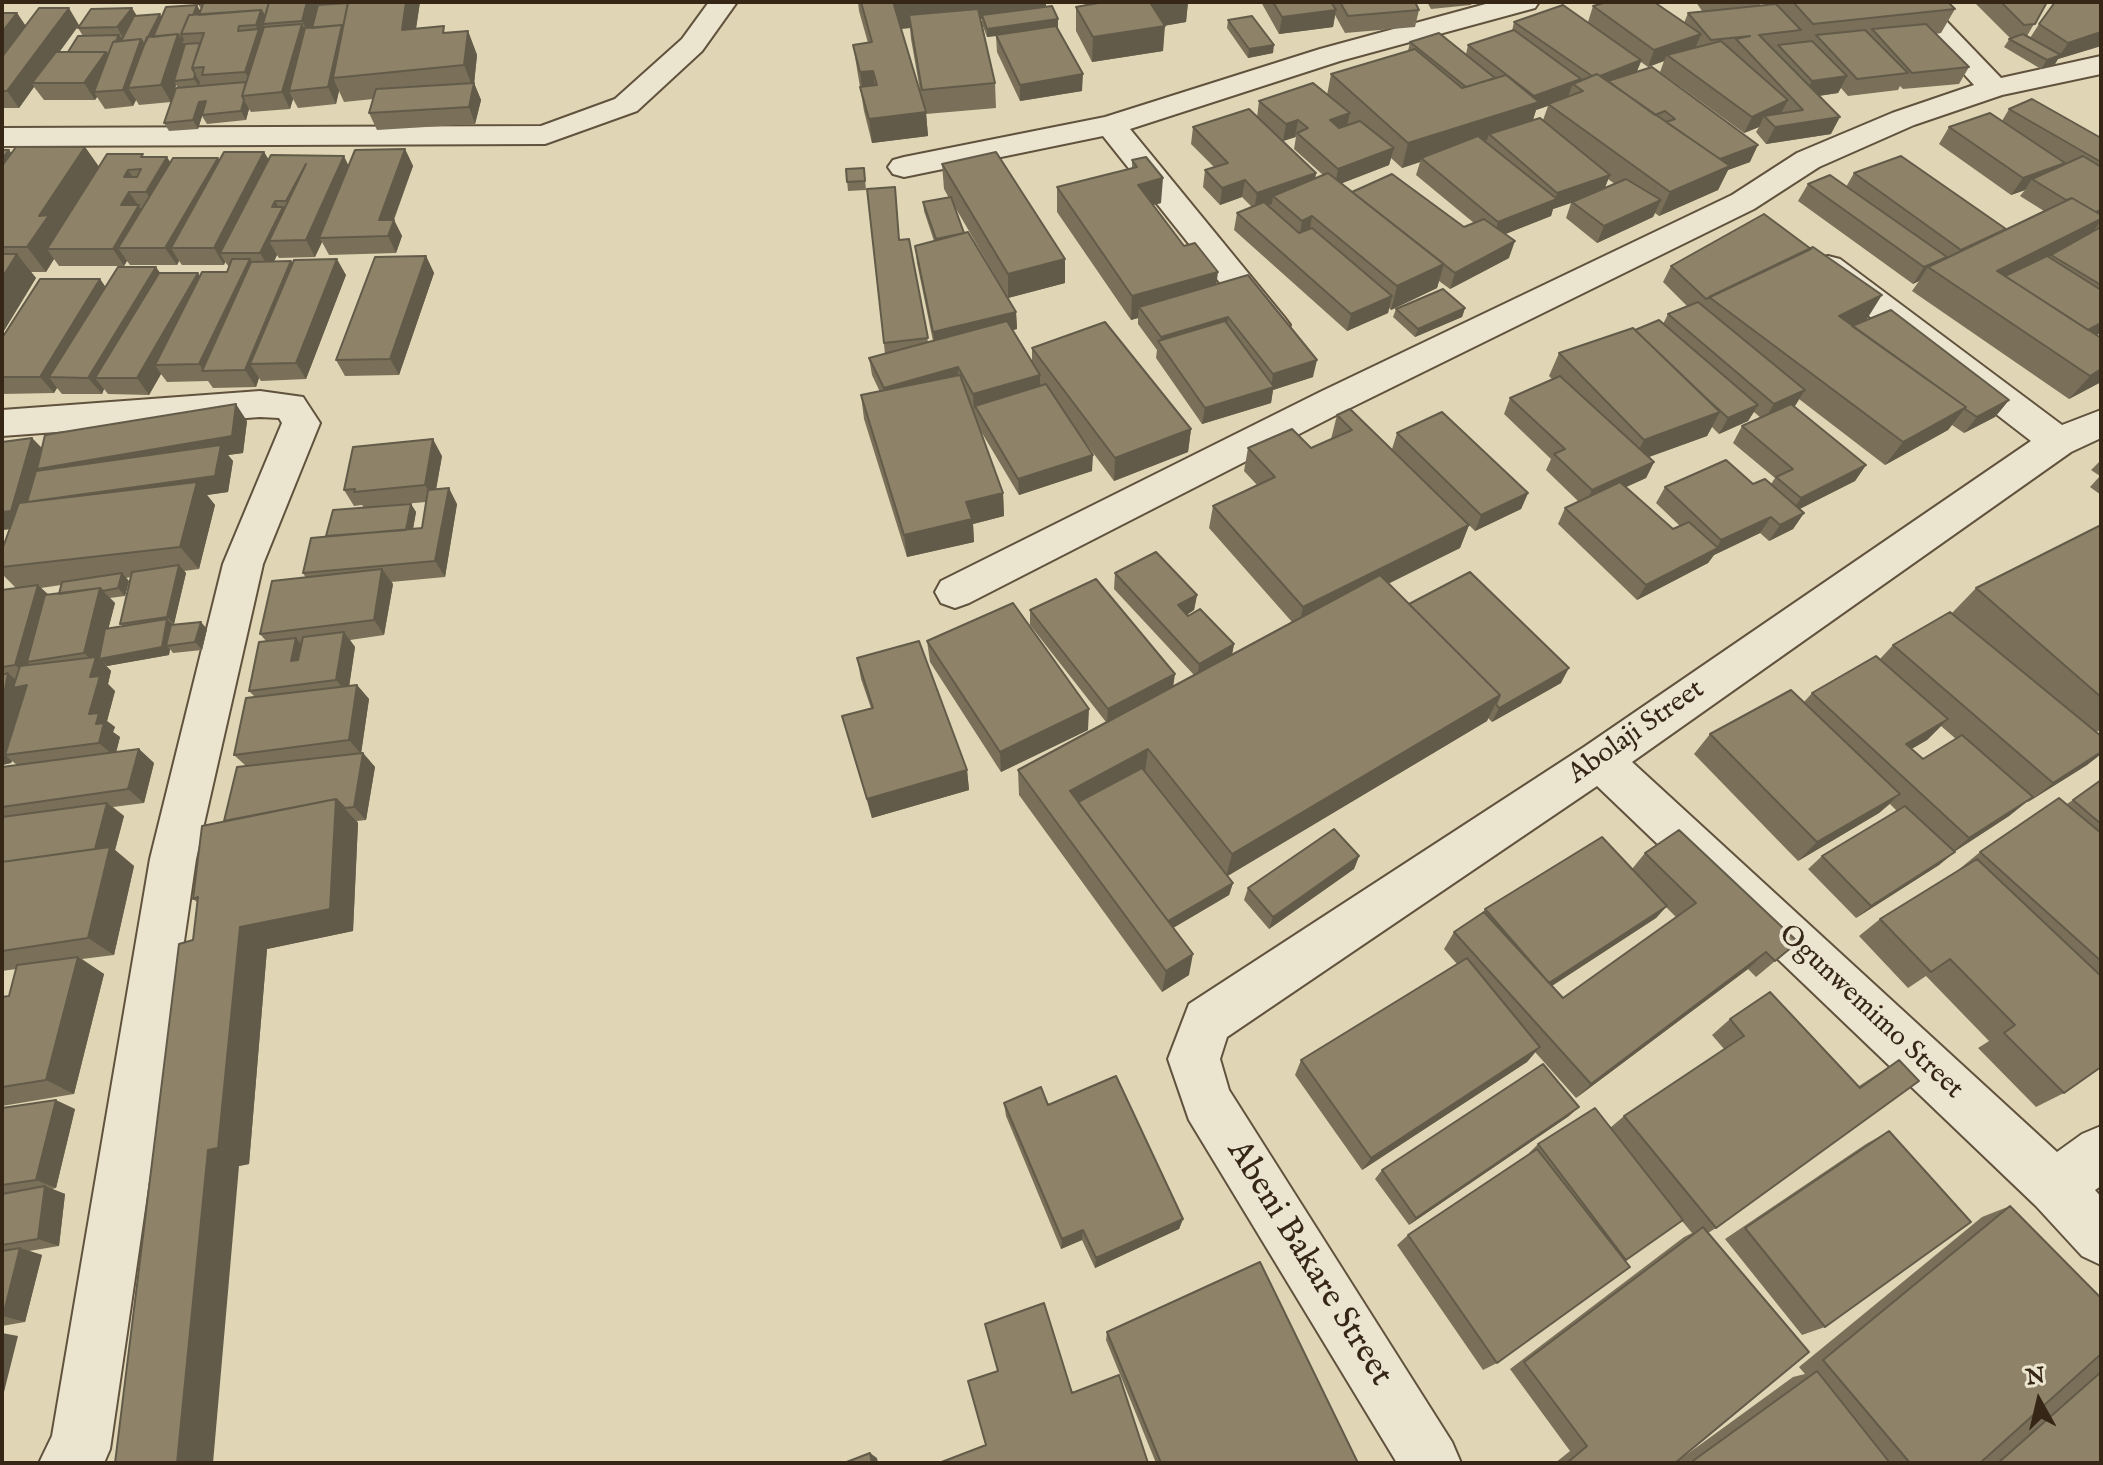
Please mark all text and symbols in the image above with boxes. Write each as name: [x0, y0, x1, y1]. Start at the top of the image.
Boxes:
street label: Abolaji Street: [1562, 674, 1712, 792]
street label: Ogunwemimo Street: [1771, 919, 1969, 1107]
street label: Abeni Bakare Street: [1216, 1134, 1400, 1394]
north arrow: [1999, 1361, 2079, 1441]
text: N: [2024, 1362, 2047, 1392]

